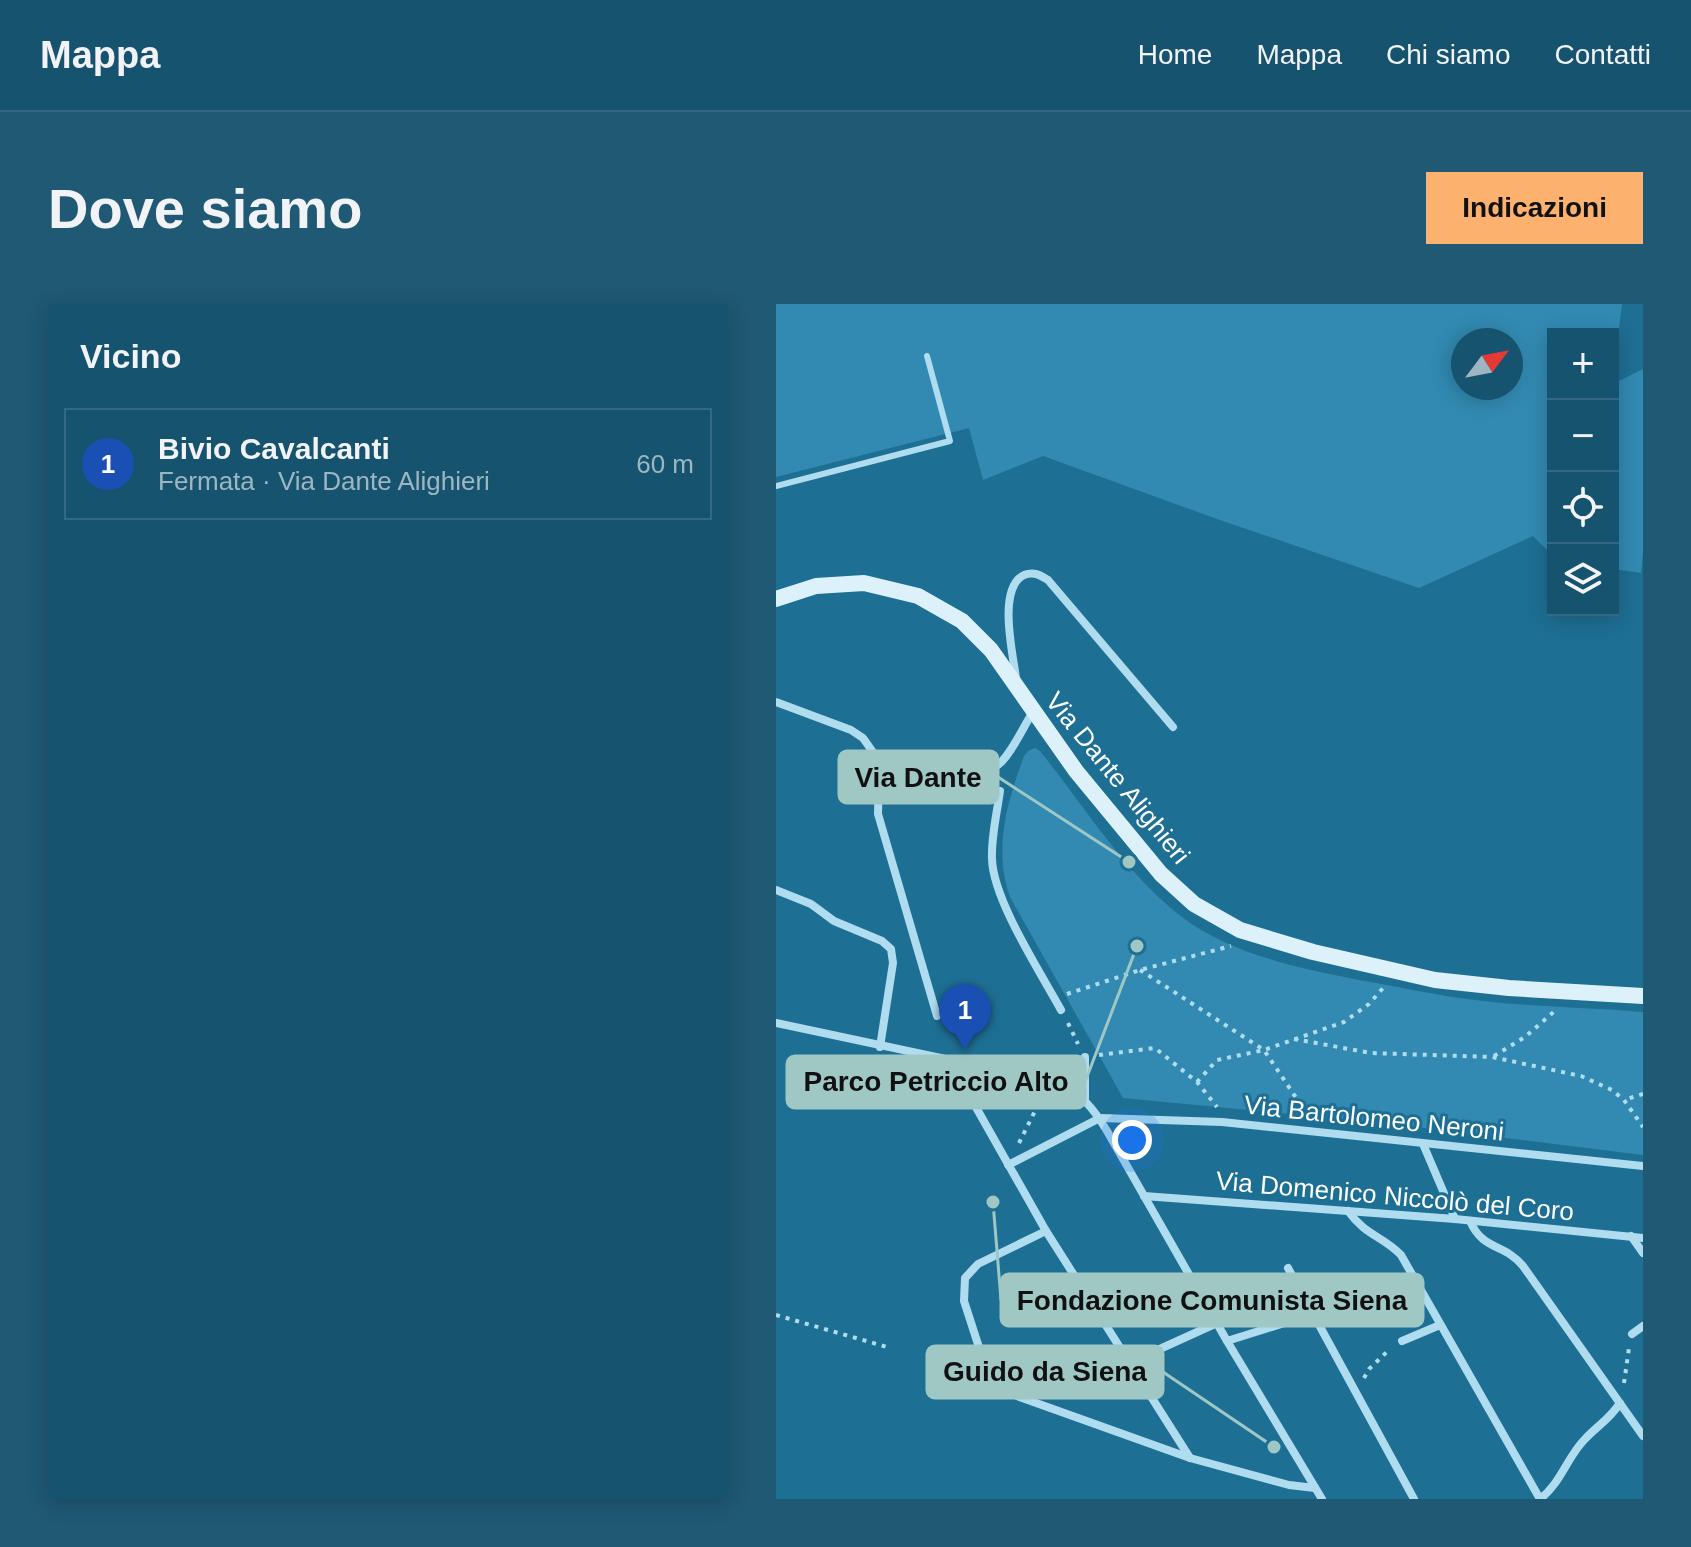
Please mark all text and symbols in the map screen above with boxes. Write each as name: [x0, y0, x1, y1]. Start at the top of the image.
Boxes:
text: Mappa: [40, 34, 160, 76]
text: Home: [1138, 39, 1212, 70]
text: Mappa: [1256, 39, 1342, 70]
text: Chi siamo: [1386, 39, 1511, 70]
text: Contatti: [1555, 39, 1651, 70]
button: Indicazioni: [1426, 172, 1643, 244]
text: Dove siamo: [48, 177, 362, 240]
north arrow: [1451, 328, 1523, 400]
map controls: [1547, 328, 1619, 616]
button: +: [1547, 328, 1619, 400]
text: Vicino: [80, 337, 181, 375]
button: −: [1547, 400, 1619, 472]
text: Bivio Cavalcanti: [158, 432, 390, 465]
text: 1: [101, 449, 115, 479]
text: 60 m: [636, 449, 694, 479]
text: Fermata · Via Dante Alighieri: [158, 466, 490, 496]
button: locate: [1547, 472, 1619, 544]
button: layers: [1547, 544, 1619, 616]
street label: Via Dante Alighieri: [1040, 686, 1196, 870]
callout: Via Dante: [839, 751, 998, 803]
text: Via Dante: [854, 762, 982, 793]
pin: 1: [939, 984, 991, 1050]
callout: Parco Petriccio Alto: [787, 1056, 1085, 1108]
text: Parco Petriccio Alto: [803, 1066, 1069, 1097]
street label: Via Bartolomeo Neroni: [1243, 1089, 1505, 1147]
your location: [1112, 1120, 1152, 1160]
street label: Via Domenico Niccolò del Coro: [1215, 1165, 1575, 1227]
callout: Fondazione Comunista Siena: [1001, 1274, 1423, 1326]
text: Fondazione Comunista Siena: [1017, 1285, 1408, 1316]
callout: Guido da Siena: [927, 1346, 1163, 1398]
text: Guido da Siena: [943, 1356, 1147, 1387]

